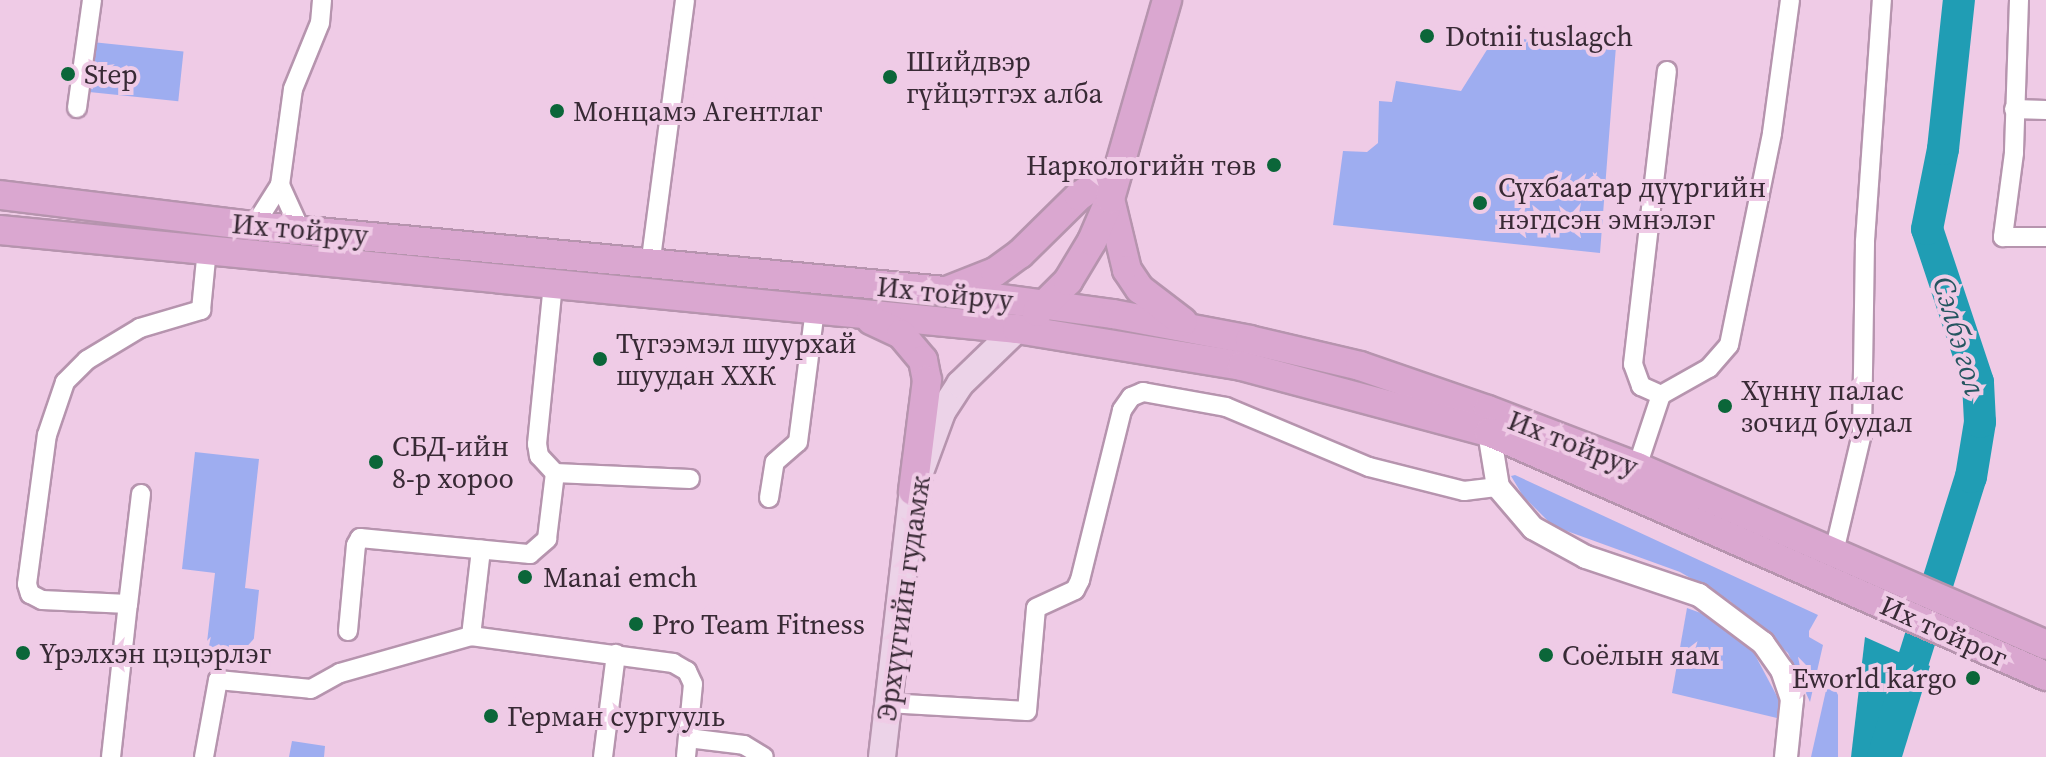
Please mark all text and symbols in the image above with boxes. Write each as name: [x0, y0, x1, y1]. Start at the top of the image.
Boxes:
place label: Dotnii tuslagch: [1445, 19, 1633, 53]
marker: Dotnii tuslagch: [1416, 25, 1438, 47]
place label: Шийдвэр гүйцэтгэх алба: [906, 44, 1103, 110]
place label: Step: [84, 57, 137, 91]
marker: Step: [59, 65, 77, 83]
marker: Шийдвэр гүйцэтгэх алба: [881, 68, 899, 86]
place label: Монцамэ Агентлаг: [573, 94, 823, 128]
marker: Монцамэ Агентлаг: [548, 102, 566, 120]
place label: Наркологийн төв: [1026, 148, 1256, 182]
marker: Наркологийн төв: [1263, 154, 1285, 176]
place label: Сүхбаатар дүүргийн нэгдсэн эмнэлэг: [1498, 170, 1766, 236]
marker: Сүхбаатар дүүргийн нэгдсэн эмнэлэг: [1469, 192, 1491, 214]
street label: Их тойруу: [231, 206, 369, 252]
street label: Их тойруу: [875, 269, 1015, 317]
water label: Сэлбэ гол: [1925, 272, 1993, 400]
place label: Түгээмэл шуурхай шуудан ХХК: [616, 326, 857, 392]
marker: Түгээмэл шуурхай шуудан ХХК: [591, 350, 609, 368]
place label: Хүннү палас зочид буудал: [1741, 373, 1913, 439]
marker: Хүннү палас зочид буудал: [1716, 397, 1734, 415]
street label: Их тойруу: [1503, 403, 1643, 483]
place label: СБД-ийн 8-р хороо: [392, 429, 514, 495]
marker: СБД-ийн 8-р хороо: [367, 453, 385, 471]
street label: Эрхүүгийн гудамж: [869, 473, 937, 723]
place label: Manai emch: [543, 560, 698, 594]
marker: Manai emch: [514, 566, 536, 588]
street label: Их тойрог: [1875, 588, 2013, 674]
place label: Pro Team Fitness: [652, 607, 865, 641]
marker: Pro Team Fitness: [627, 615, 645, 633]
place label: Үрэлхэн цэцэрлэг: [39, 636, 271, 670]
place label: Соёлын яам: [1562, 638, 1720, 672]
marker: Үрэлхэн цэцэрлэг: [14, 644, 32, 662]
marker: Соёлын яам: [1537, 646, 1555, 664]
place label: Eworld kargo: [1792, 661, 1957, 695]
marker: Eworld kargo: [1964, 669, 1982, 687]
place label: Герман сургууль: [507, 699, 725, 733]
marker: Герман сургууль: [482, 707, 500, 725]

